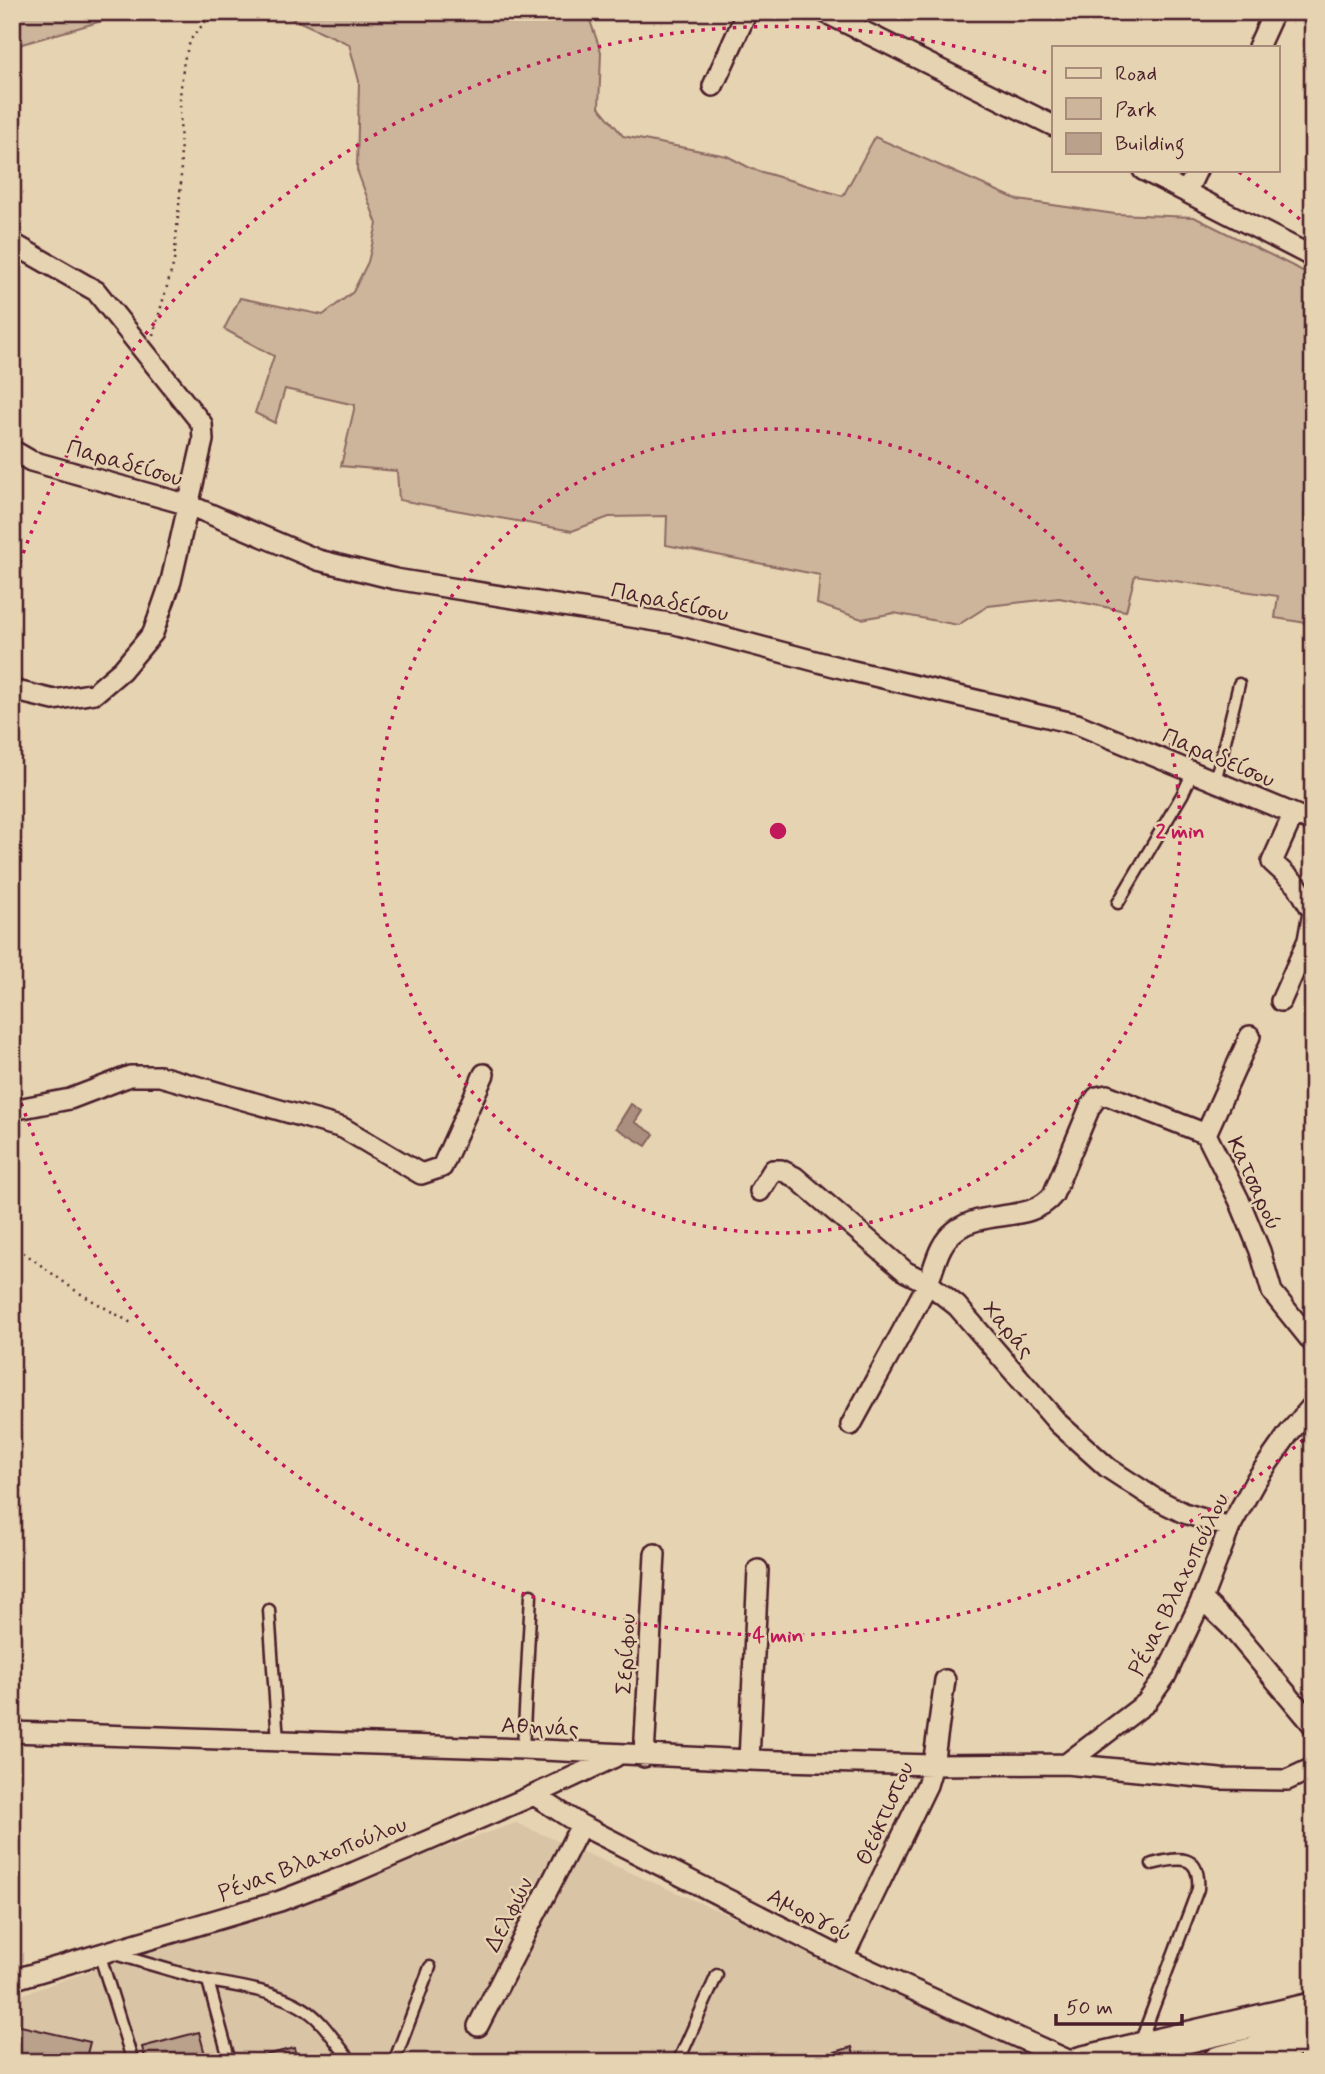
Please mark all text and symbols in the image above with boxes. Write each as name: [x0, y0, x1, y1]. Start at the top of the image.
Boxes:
legend: [1052, 46, 1280, 172]
text: Road: [1115, 60, 1157, 88]
text: Park: [1115, 96, 1157, 124]
text: Building: [1115, 130, 1185, 160]
street label: Παραδείσου: [63, 433, 186, 495]
street label: Παραδείσου: [608, 576, 731, 630]
street label: Παραδείσου: [1158, 722, 1279, 796]
text: 2 min: [1155, 818, 1205, 846]
centre of rings: [766, 819, 790, 843]
street label: Κατσαρού: [1218, 1132, 1288, 1235]
street label: Χαράς: [975, 1295, 1040, 1365]
street label: Ρένας Βλαχοπούλου: [1121, 1488, 1237, 1681]
street label: Σερίφου: [610, 1613, 644, 1695]
text: 4 min: [752, 1622, 804, 1650]
street label: Αθηνάς: [500, 1711, 580, 1745]
street label: Θεόκτιστου: [850, 1757, 922, 1870]
street label: Ρένας Βλαχοπούλου: [213, 1808, 411, 1910]
street label: Δελφών: [478, 1872, 541, 1957]
street label: Αμοργού: [762, 1882, 857, 1950]
scale bar: [1056, 1983, 1182, 2027]
text: 50 m: [1066, 1994, 1113, 2022]

